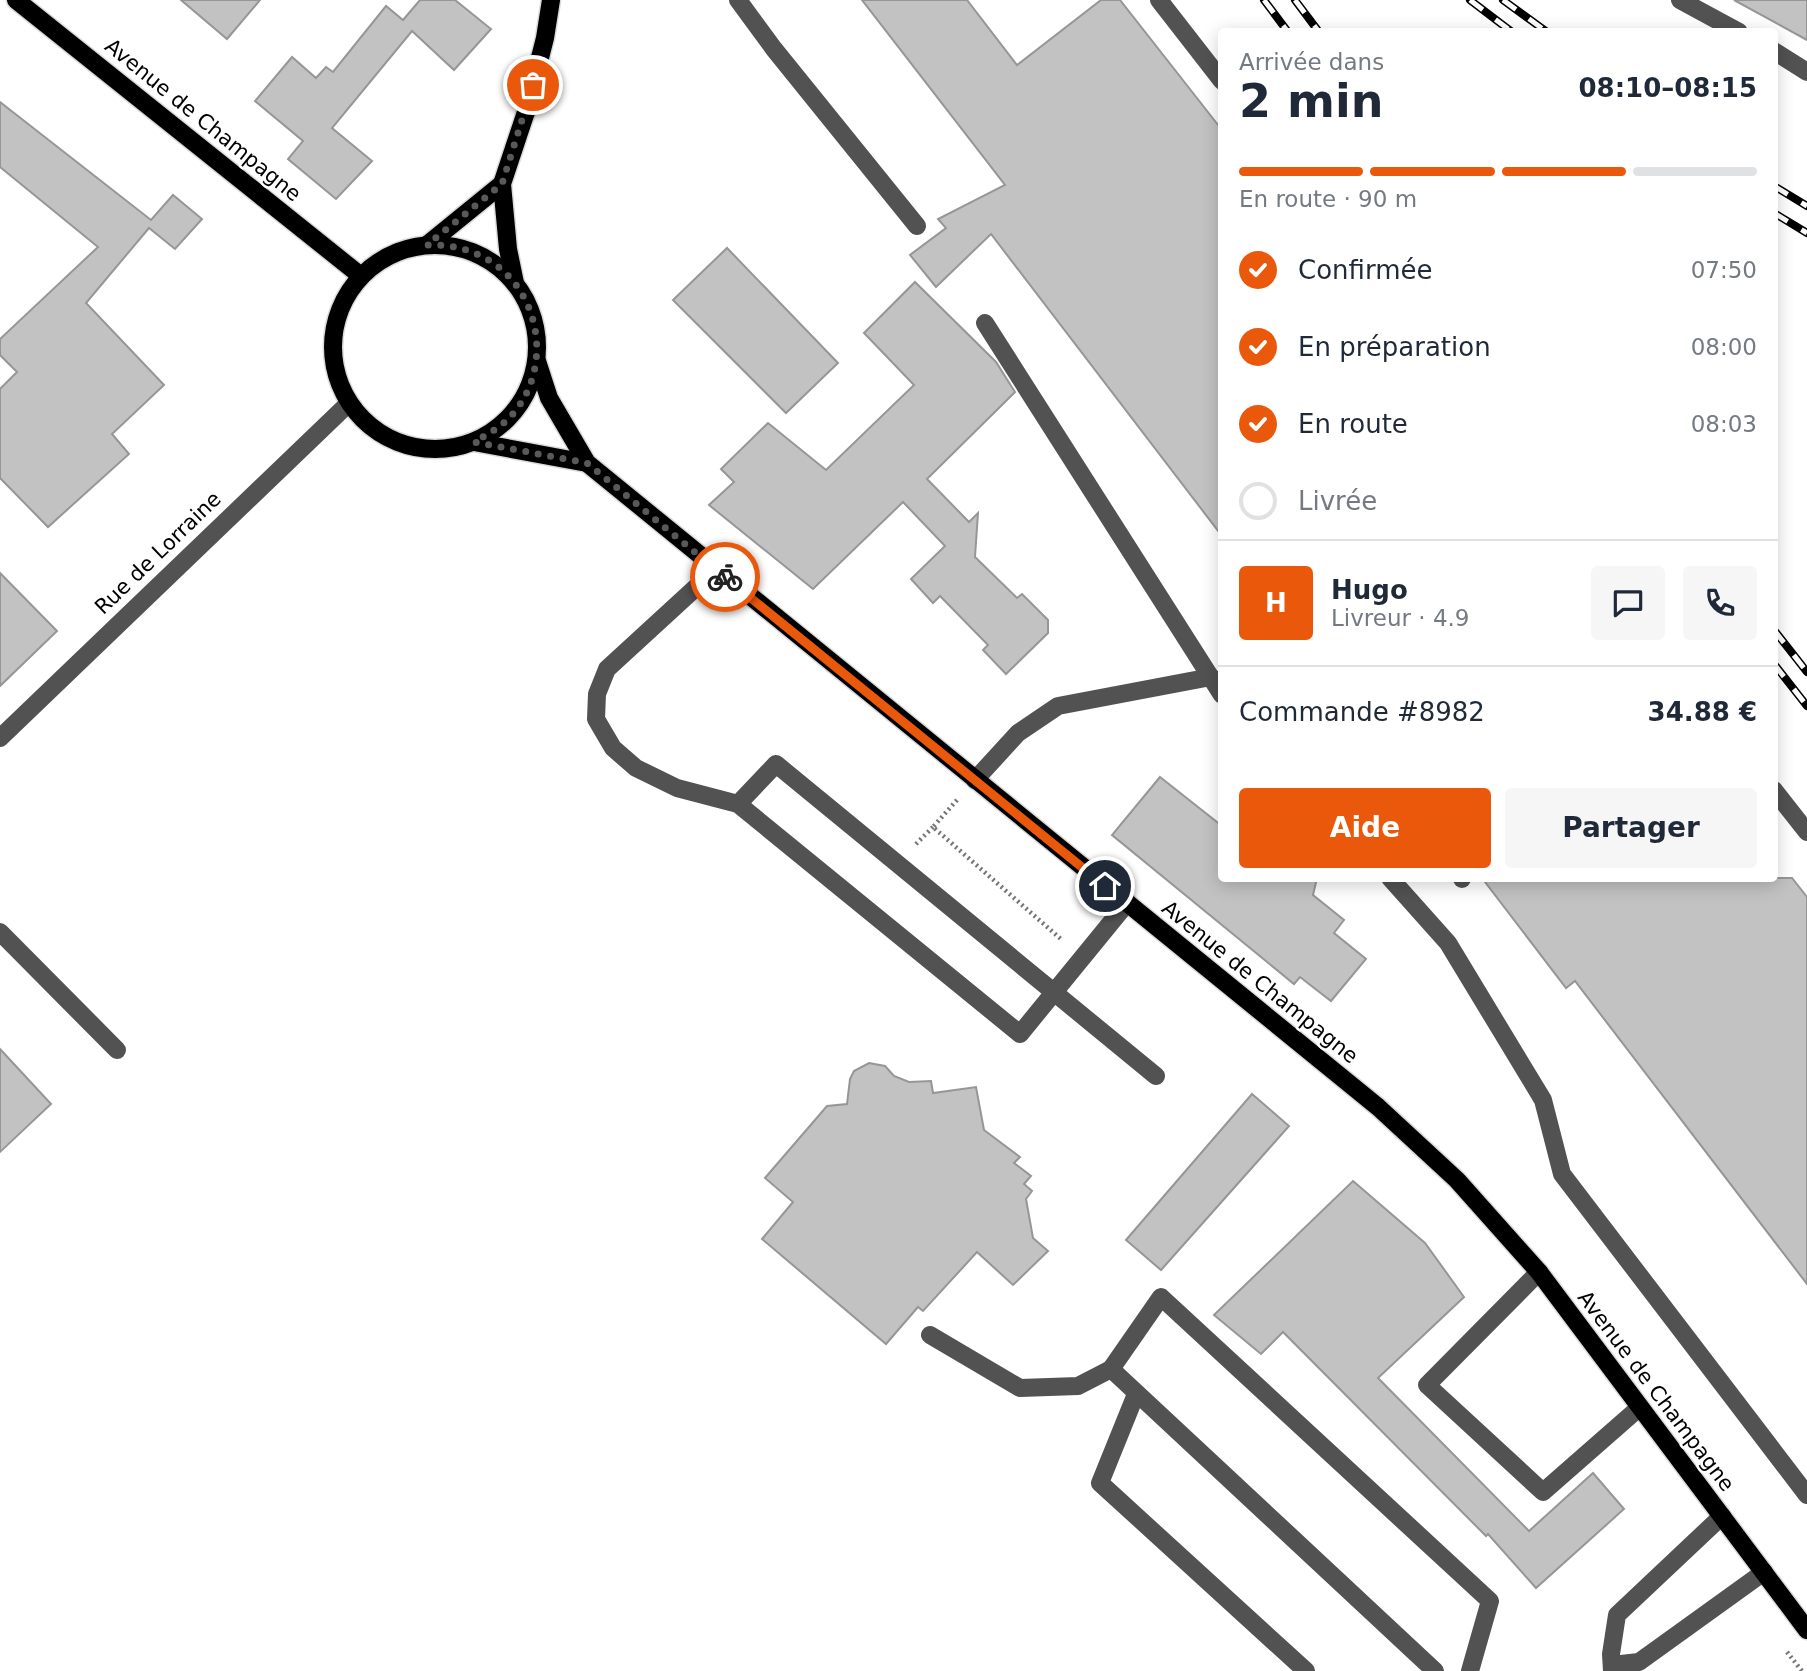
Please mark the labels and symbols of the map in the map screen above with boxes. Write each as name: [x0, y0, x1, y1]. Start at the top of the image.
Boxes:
street label: Avenue de Champagne: [100, 34, 306, 206]
pin: [503, 55, 563, 115]
street label: Rue de Lorraine: [90, 487, 226, 619]
courier: [690, 542, 760, 612]
pin: [1075, 856, 1135, 916]
street label: Avenue de Champagne: [1157, 896, 1363, 1068]
street label: Avenue de Champagne: [1573, 1286, 1739, 1496]

